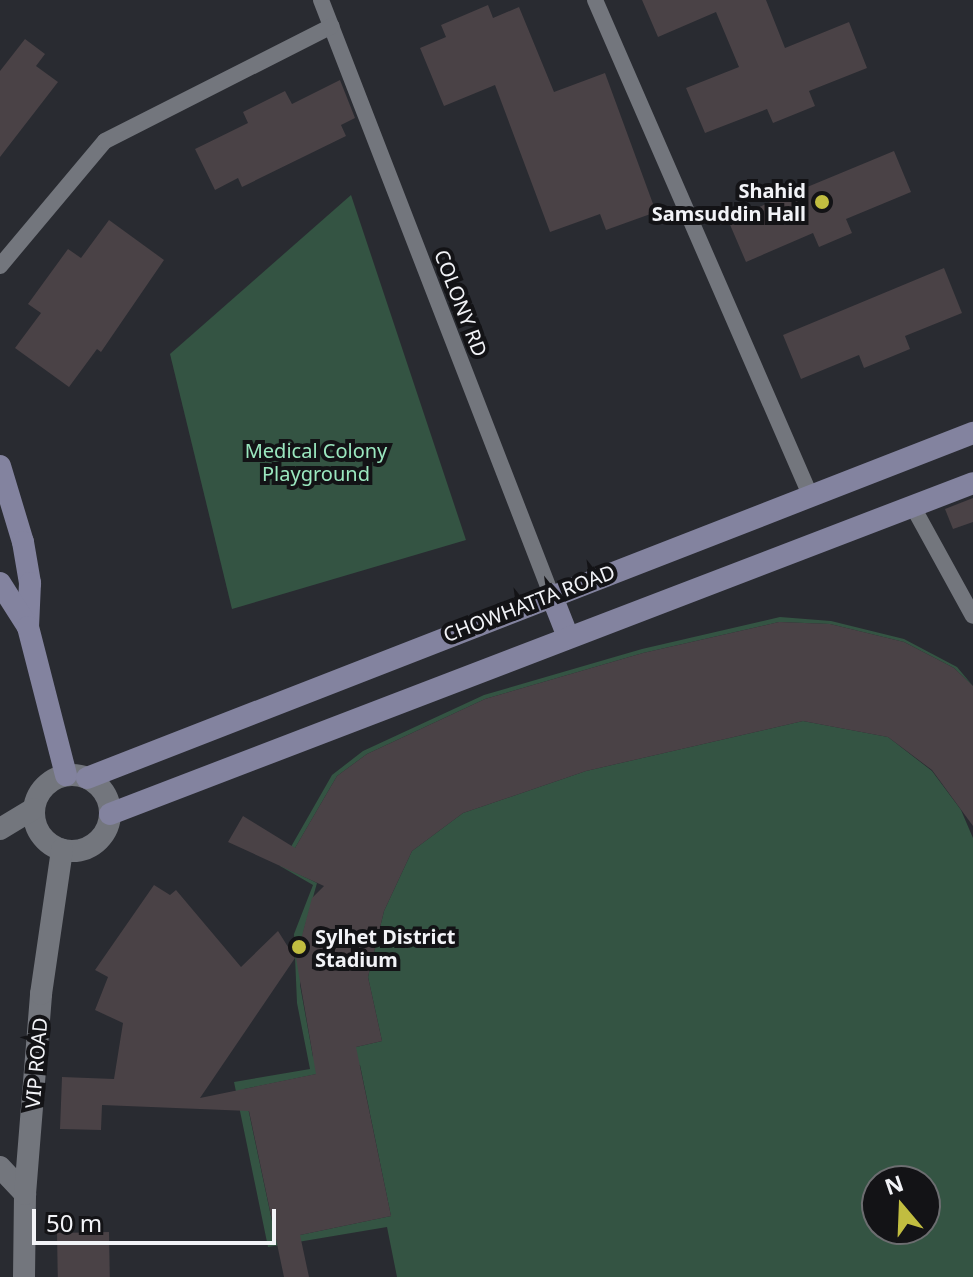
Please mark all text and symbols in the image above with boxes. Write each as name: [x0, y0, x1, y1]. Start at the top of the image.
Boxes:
place label: Shahid Samsuddin Hall: [652, 178, 806, 225]
marker: Shahid Samsuddin Hall: [813, 193, 831, 211]
street label: COLONY RD: [430, 246, 492, 360]
park label: Medical Colony Playground: [245, 438, 387, 485]
street label: CHOWHATTA ROAD: [440, 559, 618, 647]
place label: Sylhet District Stadium: [315, 924, 455, 971]
marker: Sylhet District Stadium: [290, 938, 308, 956]
street label: VIP ROAD: [20, 1017, 52, 1109]
north arrow: [861, 1165, 941, 1245]
text: N: [880, 1167, 907, 1201]
scale bar: [36, 1193, 280, 1243]
text: 50 m: [46, 1206, 102, 1239]

